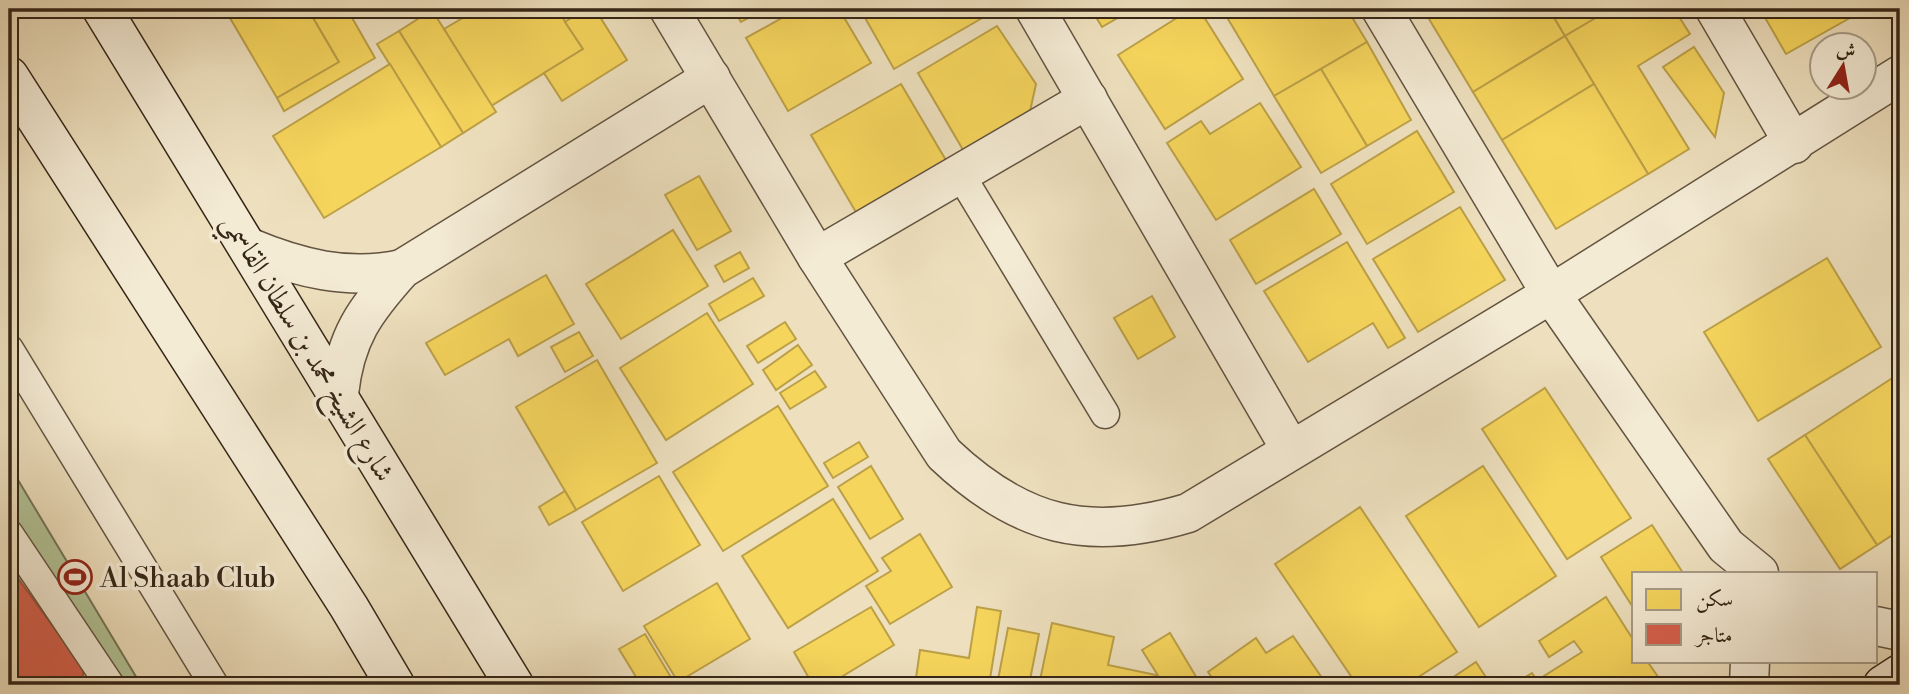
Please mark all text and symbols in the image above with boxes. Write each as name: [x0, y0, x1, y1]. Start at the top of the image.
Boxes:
north arrow: [1808, 32, 1878, 102]
text: ش: [1835, 37, 1858, 64]
street label: شارع الشيخ محمد بن سلطان القاسمي: [207, 207, 402, 492]
sports icon: Al Shaab Club: [56, 558, 94, 596]
place label: Al Shaab Club: [99, 561, 276, 596]
legend: [1632, 572, 1878, 662]
text: سكن: [1696, 587, 1733, 613]
text: متاجر: [1694, 623, 1733, 649]

